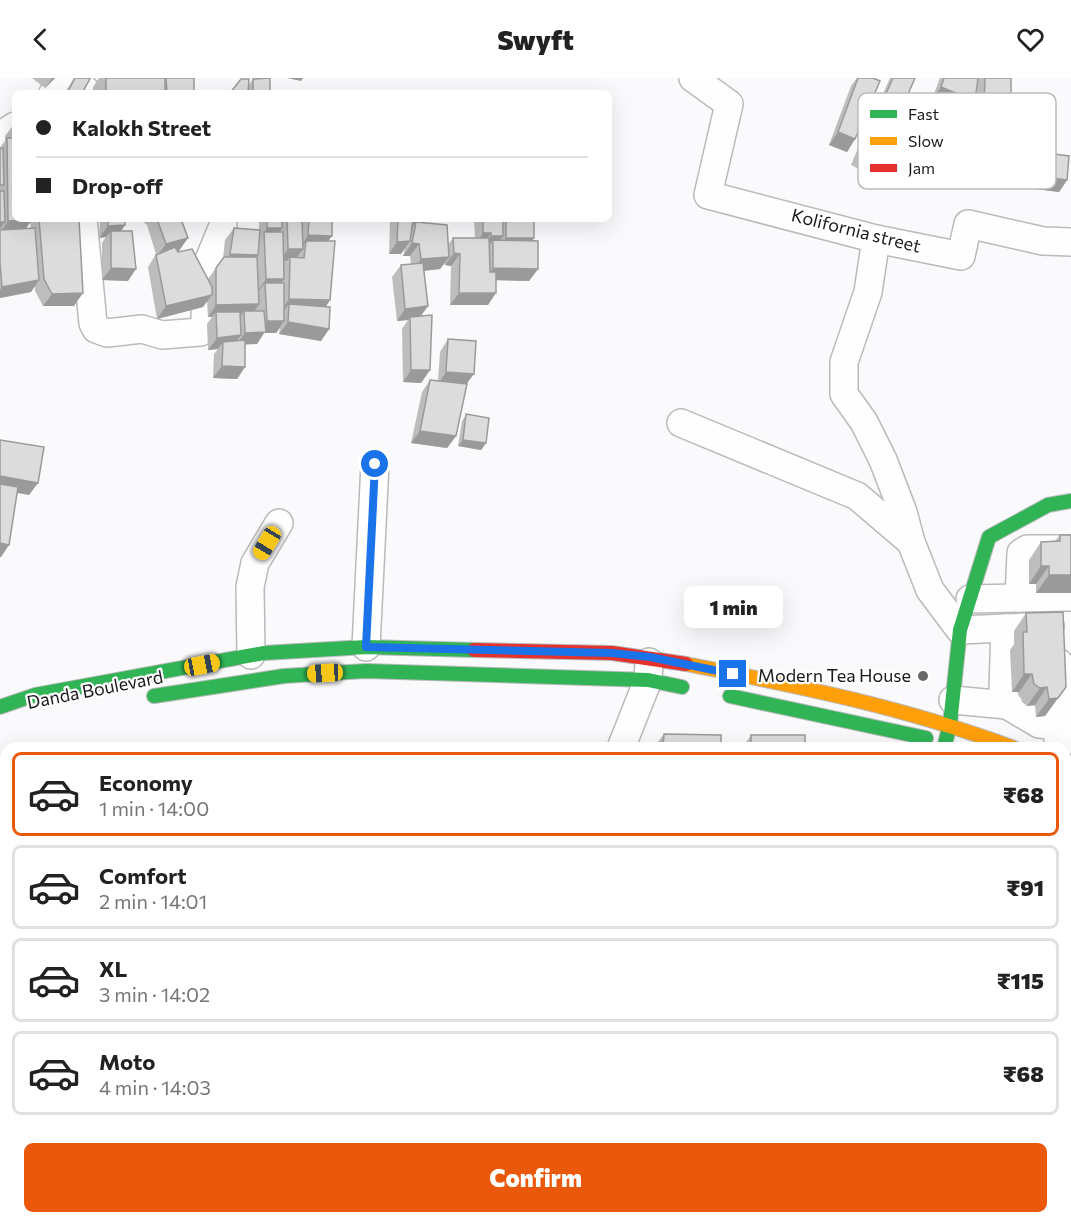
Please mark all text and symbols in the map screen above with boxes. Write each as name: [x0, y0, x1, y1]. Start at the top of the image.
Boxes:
icon: back: [24, 23, 57, 56]
text: Swyft: [497, 23, 574, 56]
icon: heart: [1014, 23, 1047, 56]
legend: [858, 93, 1056, 189]
text: Fast: [908, 104, 939, 123]
text: Kalokh Street: [72, 114, 211, 141]
text: Slow: [908, 131, 944, 150]
text: Jam: [908, 158, 935, 177]
text: Drop-off: [72, 172, 163, 199]
street label: Kolifornia street: [789, 203, 923, 257]
route start: [361, 450, 388, 477]
car: [250, 523, 284, 563]
callout: 1 min: [684, 587, 783, 629]
text: 1 min: [709, 595, 758, 619]
car: [183, 653, 221, 677]
route end: [719, 660, 746, 687]
car: [307, 663, 343, 683]
place label: Modern Tea House: [758, 664, 911, 686]
street label: Danda Boulevard: [25, 665, 165, 713]
marker: Modern Tea House: [916, 669, 930, 683]
icon: car: [27, 767, 81, 821]
text: Economy: [99, 769, 193, 796]
text: ₹68: [1003, 781, 1044, 808]
text: 1 min · 14:00: [99, 796, 209, 820]
icon: car: [27, 860, 81, 914]
text: Comfort: [99, 862, 187, 889]
text: ₹91: [1006, 874, 1044, 901]
text: 2 min · 14:01: [99, 889, 207, 913]
icon: car: [27, 953, 81, 1007]
text: XL: [99, 955, 127, 982]
text: ₹115: [997, 967, 1044, 994]
text: 3 min · 14:02: [99, 982, 210, 1006]
icon: car: [27, 1046, 81, 1100]
text: Moto: [99, 1048, 155, 1075]
text: ₹68: [1003, 1060, 1044, 1087]
text: 4 min · 14:03: [99, 1075, 211, 1099]
button: Confirm: [24, 1143, 1047, 1212]

